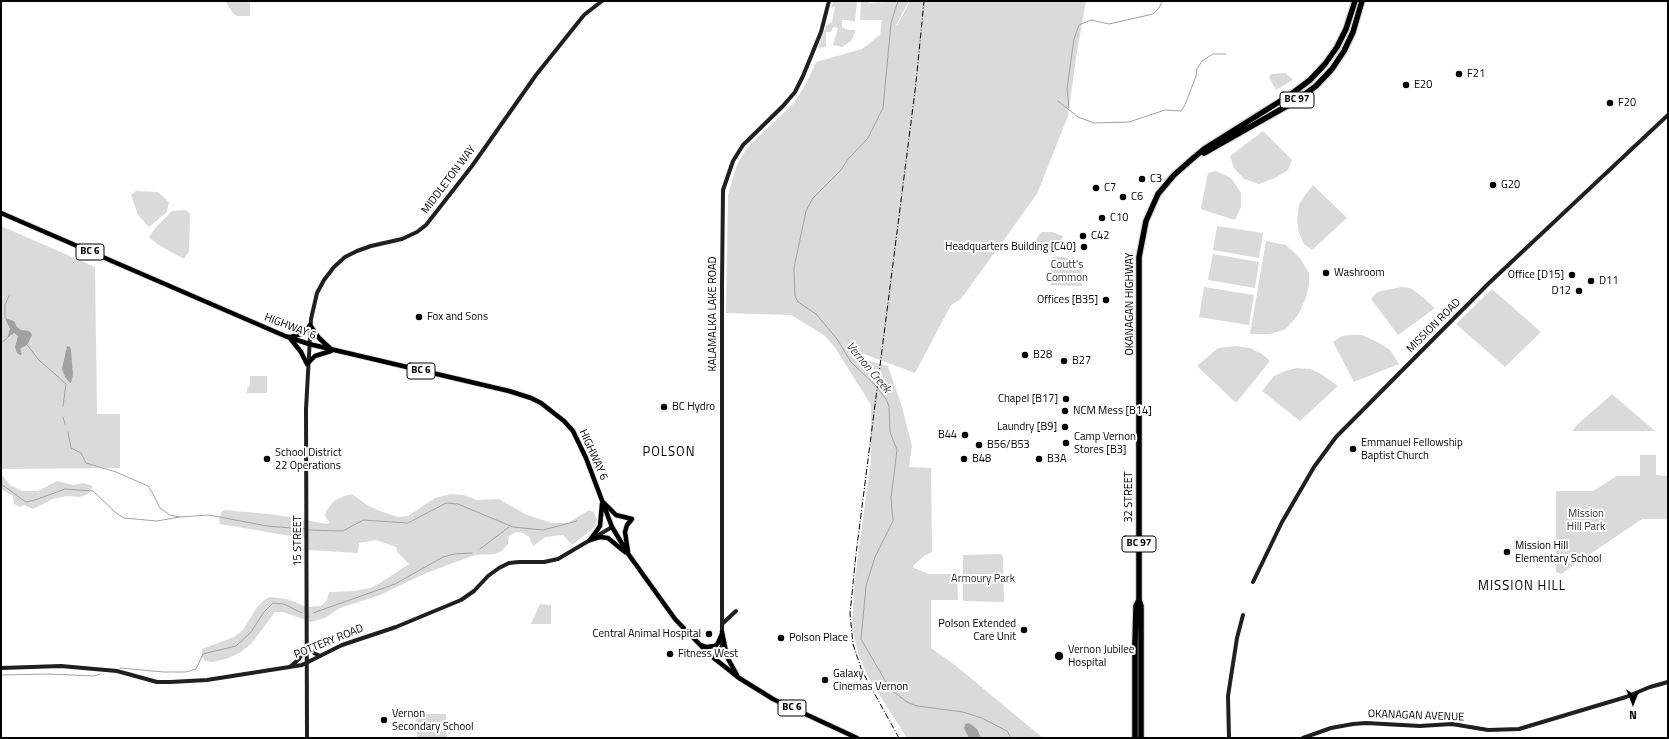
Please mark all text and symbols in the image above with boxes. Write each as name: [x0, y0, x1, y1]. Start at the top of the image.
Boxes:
place label: F21: [1467, 67, 1485, 81]
marker: F21: [1454, 69, 1464, 79]
place label: E20: [1414, 78, 1432, 92]
marker: E20: [1401, 80, 1411, 90]
road number: BC 97: [1280, 92, 1314, 108]
place label: F20: [1618, 96, 1636, 110]
marker: F20: [1605, 98, 1615, 108]
street label: MIDDLETON WAY: [419, 143, 479, 217]
place label: C3: [1150, 172, 1162, 186]
marker: C3: [1137, 174, 1147, 184]
place label: G20: [1501, 178, 1520, 192]
marker: G20: [1488, 180, 1498, 190]
place label: C7: [1104, 181, 1116, 195]
marker: C7: [1091, 183, 1101, 193]
place label: C6: [1131, 190, 1143, 204]
marker: C6: [1118, 192, 1128, 202]
place label: C10: [1110, 211, 1128, 225]
marker: C10: [1097, 213, 1107, 223]
place label: C42: [1091, 229, 1109, 243]
marker: C42: [1078, 231, 1088, 241]
place label: Headquarters Building [C40]: [945, 240, 1076, 254]
marker: Headquarters Building [C40]: [1079, 242, 1089, 252]
road number: BC 6: [76, 244, 104, 260]
street label: OKANAGAN HIGHWAY: [1123, 253, 1137, 355]
street label: KALAMALKA LAKE ROAD: [706, 256, 720, 372]
park label: Coutt's Common: [1046, 258, 1088, 284]
place label: Washroom: [1334, 266, 1385, 280]
marker: Washroom: [1321, 268, 1331, 278]
place label: Office [D15]: [1508, 268, 1564, 282]
marker: Office [D15]: [1567, 270, 1577, 280]
place label: D11: [1599, 274, 1618, 288]
marker: D11: [1586, 276, 1596, 286]
place label: D12: [1552, 284, 1571, 298]
marker: D12: [1574, 286, 1584, 296]
place label: Offices [B35]: [1037, 293, 1098, 307]
marker: Offices [B35]: [1101, 295, 1111, 305]
street label: MISSION ROAD: [1404, 296, 1464, 356]
place label: Fox and Sons: [427, 310, 488, 324]
street label: HIGHWAY 6: [262, 311, 318, 343]
marker: Fox and Sons: [414, 312, 424, 322]
water label: Vernon Creek: [843, 340, 893, 396]
place label: B28: [1033, 348, 1052, 362]
marker: B28: [1020, 350, 1030, 360]
place label: B27: [1072, 354, 1091, 368]
marker: B27: [1059, 356, 1069, 366]
road number: BC 6: [407, 363, 435, 379]
place label: Chapel [B17]: [998, 392, 1058, 406]
marker: Chapel [B17]: [1061, 394, 1071, 404]
place label: BC Hydro: [672, 400, 715, 414]
marker: BC Hydro: [659, 402, 669, 412]
place label: NCM Mess [B14]: [1073, 404, 1152, 418]
marker: NCM Mess [B14]: [1060, 406, 1070, 416]
place label: Laundry [B9]: [997, 420, 1057, 434]
marker: Laundry [B9]: [1060, 422, 1070, 432]
street label: HIGHWAY 6: [576, 427, 610, 483]
place label: B44: [938, 428, 957, 442]
marker: B44: [960, 430, 970, 440]
place label: Camp Vernon Stores [B3]: [1074, 430, 1136, 456]
place label: Emmanuel Fellowship Baptist Church: [1361, 436, 1463, 462]
place label: B56/B53: [987, 438, 1030, 452]
marker: Camp Vernon Stores [B3]: [1061, 438, 1071, 448]
marker: B56/B53: [974, 440, 984, 450]
marker: Emmanuel Fellowship Baptist Church: [1348, 444, 1358, 454]
district label: POLSON: [643, 445, 695, 461]
place label: School District 22 Operations: [275, 446, 342, 472]
place label: B48: [972, 452, 991, 466]
place label: B3A: [1047, 452, 1066, 466]
marker: School District 22 Operations: [262, 454, 272, 464]
marker: B48: [959, 454, 969, 464]
marker: B3A: [1034, 454, 1044, 464]
street label: 32 STREET: [1122, 471, 1136, 523]
park label: Mission Hill Park: [1567, 507, 1605, 533]
street label: 15 STREET: [291, 515, 305, 567]
road number: BC 97: [1122, 536, 1156, 552]
place label: Mission Hill Elementary School: [1515, 539, 1602, 565]
marker: Mission Hill Elementary School: [1502, 547, 1512, 557]
park label: Armoury Park: [951, 572, 1015, 586]
district label: MISSION HILL: [1478, 579, 1566, 595]
place label: Polson Extended Care Unit: [938, 617, 1016, 643]
street label: POTTERY ROAD: [292, 622, 366, 662]
marker: Polson Extended Care Unit: [1019, 625, 1029, 635]
place label: Central Animal Hospital: [593, 627, 701, 641]
marker: Central Animal Hospital: [704, 629, 714, 639]
place label: Polson Place: [789, 631, 848, 645]
marker: Polson Place: [776, 633, 786, 643]
place label: Vernon Jubilee Hospital: [1068, 643, 1134, 669]
place label: Fitness West: [678, 647, 738, 661]
marker: Fitness West: [665, 649, 675, 659]
marker: Vernon Jubilee Hospital: [1053, 650, 1065, 662]
place label: Galaxy Cinemas Vernon: [833, 667, 908, 693]
marker: Galaxy Cinemas Vernon: [820, 675, 830, 685]
north arrow: [1613, 683, 1653, 723]
road number: BC 6: [778, 700, 806, 716]
place label: Vernon Secondary School: [392, 707, 474, 733]
text: N: [1629, 707, 1637, 723]
street label: OKANAGAN AVENUE: [1368, 708, 1464, 724]
marker: Vernon Secondary School: [379, 715, 389, 725]

